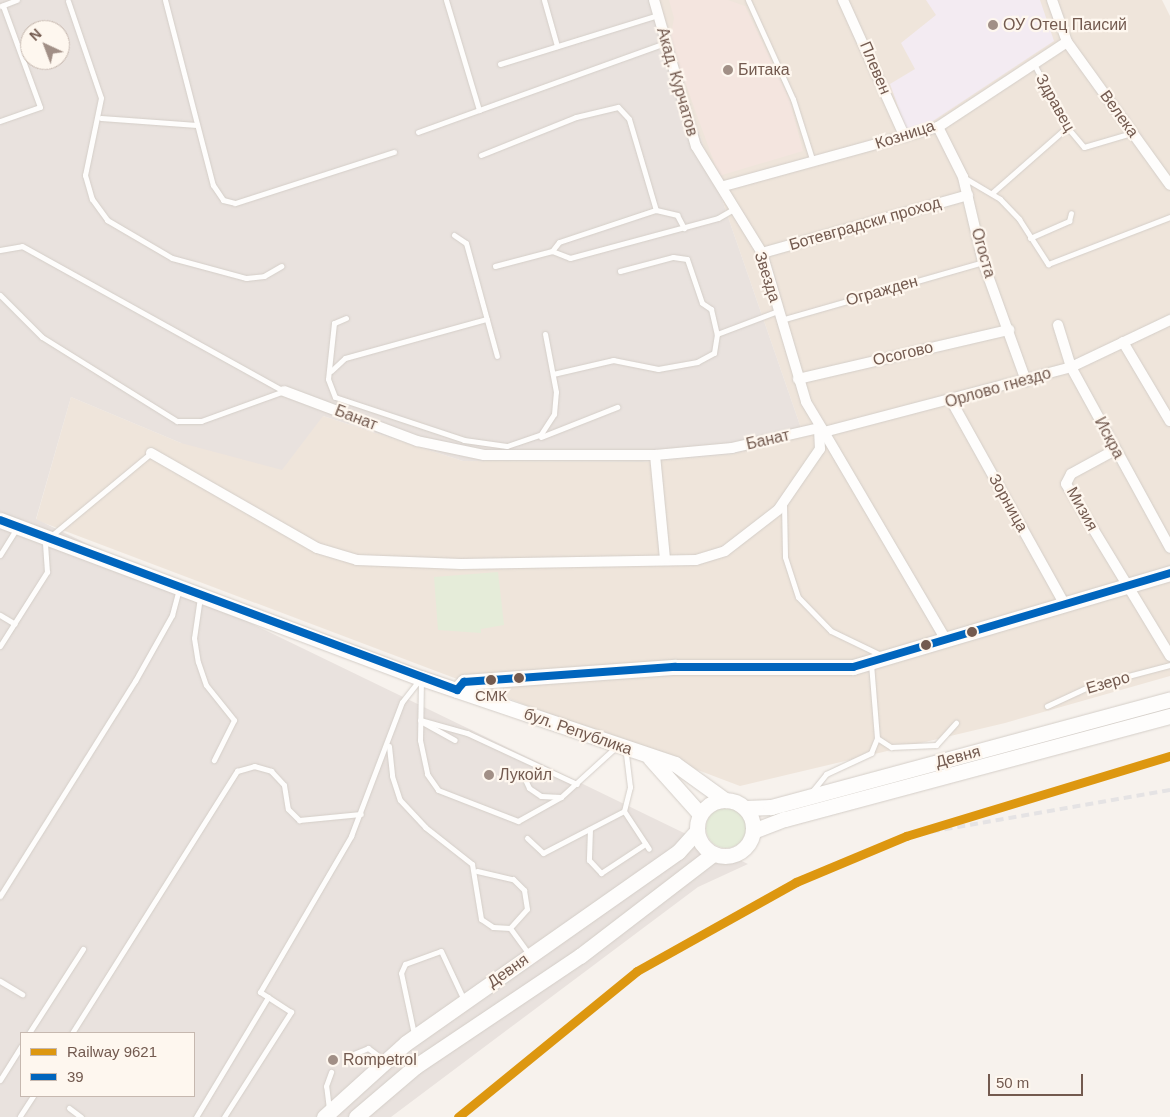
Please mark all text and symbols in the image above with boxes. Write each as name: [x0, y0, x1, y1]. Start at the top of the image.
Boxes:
place label: ОУ Отец Паисий: [1003, 15, 1127, 35]
marker: ОУ Отец Паисий: [987, 19, 999, 31]
north arrow: [20, 20, 70, 70]
text: N: [26, 25, 45, 44]
street label: Акад. Курчатов: [652, 25, 702, 139]
street label: Плевен: [855, 39, 895, 97]
place label: Битака: [738, 60, 790, 80]
marker: Битака: [722, 64, 734, 76]
street label: Здравец: [1031, 71, 1079, 135]
street label: Велека: [1096, 87, 1142, 141]
street label: Козница: [873, 116, 937, 154]
street label: Ботевградски проход: [787, 193, 943, 255]
street label: Огоста: [967, 226, 999, 280]
street label: Звезда: [750, 249, 784, 305]
street label: Огражден: [844, 272, 920, 310]
street label: Осогово: [871, 338, 935, 370]
street label: Орлово гнездо: [943, 364, 1053, 412]
street label: Банат: [332, 401, 380, 435]
street label: Искра: [1090, 414, 1128, 462]
street label: Банат: [744, 426, 792, 454]
street label: Зорница: [984, 471, 1032, 535]
street label: Мизия: [1062, 484, 1102, 534]
unlabelled marker: [967, 627, 977, 637]
unlabelled marker: [921, 640, 931, 650]
street label: Езеро: [1084, 668, 1132, 698]
unlabelled marker: [514, 673, 524, 683]
marker: СМК: [486, 675, 496, 685]
place label: СМК: [475, 687, 507, 705]
street label: бул. Република: [521, 704, 635, 760]
street label: Девня: [933, 742, 983, 772]
place label: Лукойл: [499, 765, 552, 785]
marker: Лукойл: [483, 769, 495, 781]
street label: Девня: [484, 950, 532, 992]
legend: [20, 1032, 195, 1097]
text: Railway 9621: [67, 1043, 157, 1060]
place label: Rompetrol: [343, 1050, 417, 1070]
marker: Rompetrol: [327, 1054, 339, 1066]
scale bar: [990, 1064, 1085, 1096]
text: 39: [67, 1068, 84, 1085]
text: 50 m: [996, 1074, 1029, 1091]

